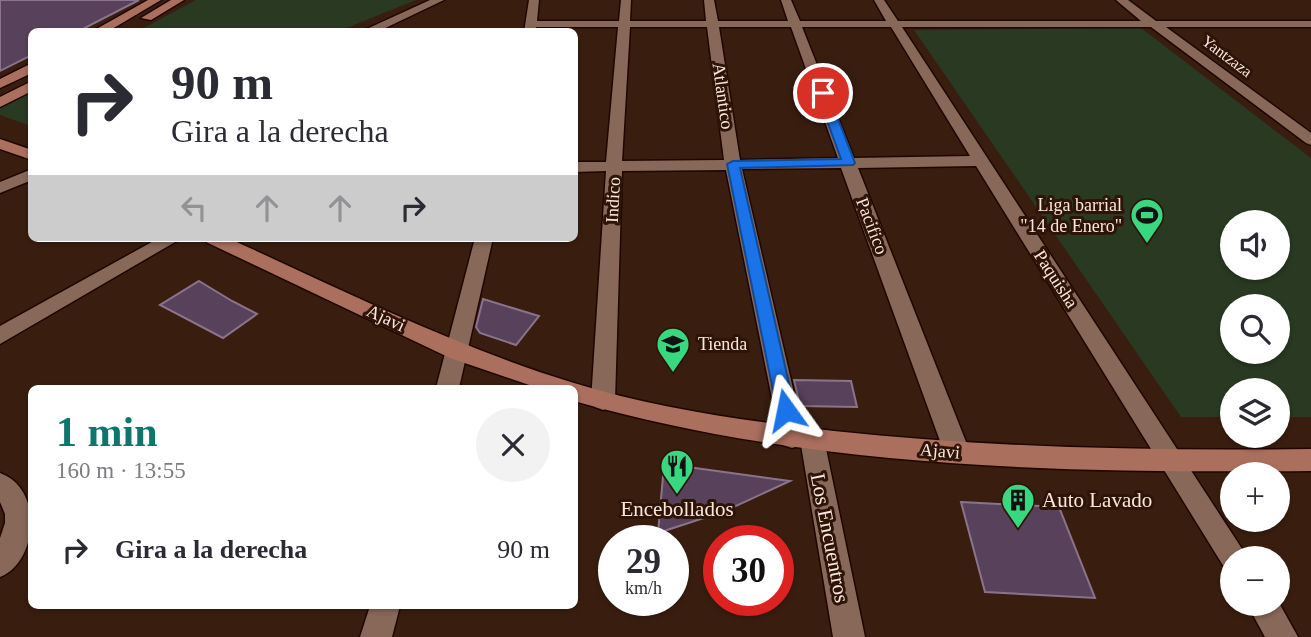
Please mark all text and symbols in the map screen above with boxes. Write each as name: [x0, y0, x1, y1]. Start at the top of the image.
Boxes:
street label: Yantzaza: [1199, 32, 1255, 80]
text: 90 m: [171, 55, 273, 110]
icon: right: [56, 56, 147, 147]
street label: Atlantico: [708, 61, 738, 131]
pin: [793, 63, 853, 123]
icon: arrive: [804, 74, 842, 112]
text: Gira a la derecha: [171, 113, 389, 149]
street label: Indico: [602, 177, 624, 223]
icon: left: [175, 189, 213, 227]
icon: ahead: [248, 189, 286, 227]
icon: ahead: [321, 189, 359, 227]
icon: right: [394, 189, 432, 227]
street label: Pacifico: [852, 195, 892, 257]
place label: Liga barrial "14 de Enero": [1020, 195, 1122, 236]
sports icon: Liga barrial "14 de Enero": [1128, 196, 1166, 245]
map controls: [1220, 210, 1290, 616]
button: sound: [1220, 210, 1290, 280]
street label: Paquisha: [1030, 246, 1082, 312]
button: search: [1220, 294, 1290, 364]
street label: Ajavi: [364, 300, 408, 336]
school or university icon: Tienda: [654, 325, 692, 374]
place label: Tienda: [698, 334, 747, 354]
position arrow: [749, 373, 823, 447]
button: layers: [1220, 378, 1290, 448]
button: close: [476, 408, 550, 482]
text: 1 min: [56, 409, 158, 455]
street label: Ajavi: [919, 439, 961, 463]
restaurant icon: Encebollados: [658, 447, 696, 496]
text: 160 m · 13:55: [56, 458, 186, 483]
button: +: [1220, 462, 1290, 532]
street label: Los Encuentros: [806, 471, 854, 605]
building icon: Auto Lavado: [999, 481, 1037, 530]
place label: Auto Lavado: [1042, 488, 1152, 512]
place label: Encebollados: [620, 497, 734, 521]
speed limit sign: 30: [703, 525, 794, 616]
icon: right: [56, 531, 94, 569]
text: Gira a la derecha: [115, 535, 307, 564]
text: 90 m: [497, 535, 550, 564]
text: 29: [626, 542, 661, 581]
button: −: [1220, 546, 1290, 616]
text: km/h: [625, 578, 662, 598]

